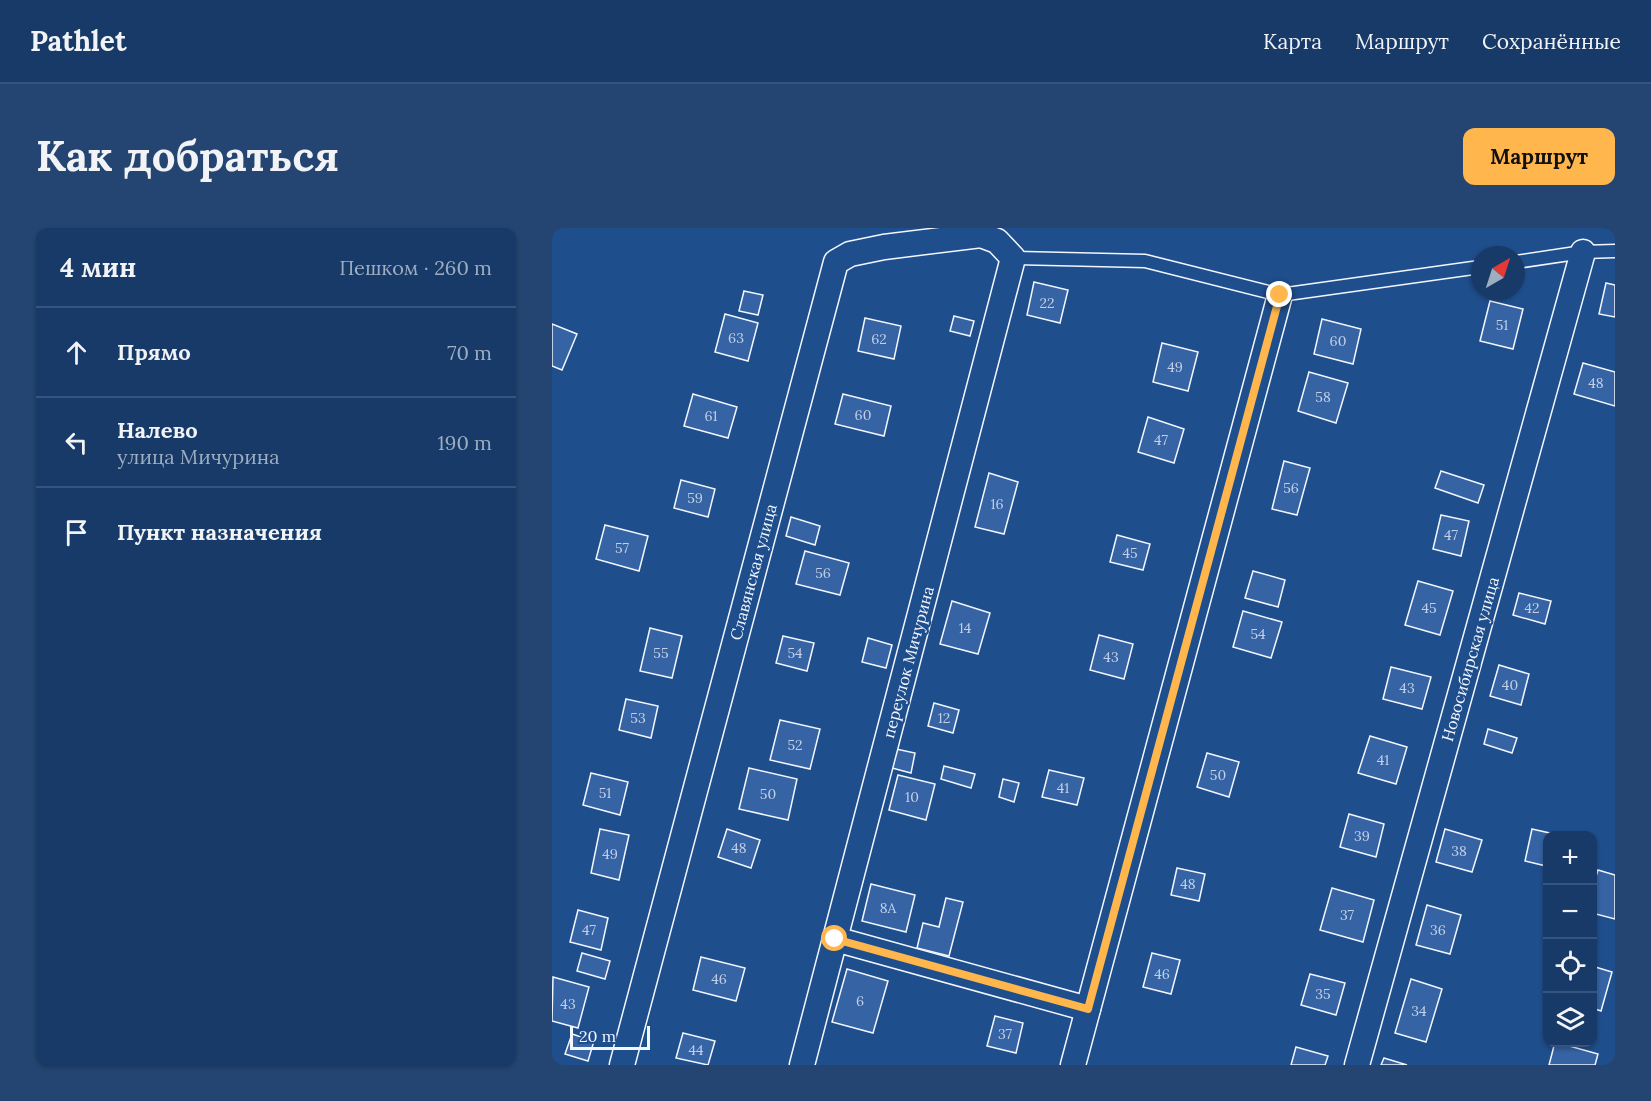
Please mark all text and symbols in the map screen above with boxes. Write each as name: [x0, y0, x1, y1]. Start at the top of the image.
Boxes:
text: Pathlet: [30, 23, 127, 59]
text: Карта: [1263, 28, 1322, 55]
text: Маршрут: [1355, 28, 1449, 55]
text: Сохранённые: [1482, 28, 1621, 55]
button: Маршрут: [1463, 128, 1615, 185]
text: Как добраться: [36, 129, 339, 183]
north arrow: [1471, 246, 1525, 300]
text: 4 мин: [60, 251, 136, 284]
text: Пешком · 260 m: [339, 255, 492, 280]
route end: [1266, 281, 1292, 307]
house number: 22: [1039, 294, 1055, 312]
house number: 51: [1496, 316, 1508, 334]
house number: 63: [728, 329, 744, 347]
house number: 62: [871, 330, 887, 348]
house number: 60: [1330, 332, 1346, 350]
icon: ahead: [60, 336, 93, 369]
text: Прямо: [117, 338, 191, 366]
text: 70 m: [447, 340, 492, 365]
house number: 49: [1167, 358, 1183, 376]
house number: 48: [1588, 374, 1604, 392]
house number: 58: [1315, 388, 1331, 406]
house number: 60: [855, 406, 871, 424]
house number: 61: [704, 407, 718, 425]
text: Налево: [117, 416, 198, 444]
icon: left: [60, 426, 93, 459]
text: 190 m: [438, 430, 492, 455]
house number: 47: [1154, 431, 1169, 449]
text: улица Мичурина: [117, 444, 280, 469]
house number: 56: [1283, 479, 1299, 497]
house number: 59: [687, 489, 703, 507]
house number: 16: [990, 495, 1004, 513]
street label: Славянская улица: [725, 502, 781, 642]
icon: arrive: [60, 516, 93, 549]
text: Пункт назначения: [117, 518, 322, 546]
house number: 47: [1444, 526, 1459, 544]
house number: 57: [615, 539, 630, 557]
house number: 45: [1122, 544, 1138, 562]
house number: 56: [815, 564, 831, 582]
street label: Новосибирская улица: [1437, 574, 1503, 744]
street label: переулок Мичурина: [878, 584, 938, 740]
house number: 45: [1421, 599, 1437, 617]
house number: 42: [1524, 599, 1540, 617]
house number: 14: [959, 619, 972, 637]
house number: 54: [1250, 625, 1266, 643]
house number: 55: [653, 644, 669, 662]
house number: 54: [787, 644, 803, 662]
house number: 43: [1103, 648, 1119, 666]
house number: 40: [1502, 676, 1518, 694]
house number: 43: [1399, 679, 1415, 697]
house number: 53: [630, 709, 646, 727]
house number: 12: [938, 709, 950, 727]
house number: 52: [787, 736, 803, 754]
house number: 41: [1377, 751, 1389, 769]
house number: 50: [1210, 766, 1226, 784]
house number: 41: [1057, 779, 1069, 797]
house number: 51: [599, 784, 611, 802]
house number: 50: [760, 785, 776, 803]
house number: 10: [905, 788, 919, 806]
house number: 39: [1354, 827, 1370, 845]
map controls: [1543, 831, 1597, 1047]
button: +: [1543, 831, 1597, 885]
house number: 48: [731, 839, 747, 857]
house number: 38: [1451, 842, 1467, 860]
house number: 49: [602, 845, 618, 863]
house number: 48: [1180, 875, 1196, 893]
button: −: [1543, 885, 1597, 939]
house number: 8А: [880, 899, 897, 917]
house number: 37: [1340, 906, 1355, 924]
house number: 47: [582, 921, 597, 939]
house number: 36: [1430, 921, 1446, 939]
route start: [821, 925, 847, 951]
button: locate: [1543, 939, 1597, 993]
house number: 46: [1154, 965, 1170, 983]
house number: 46: [711, 970, 727, 988]
house number: 35: [1315, 985, 1331, 1003]
house number: 6: [856, 992, 864, 1010]
button: layers: [1543, 993, 1597, 1047]
house number: 43: [560, 995, 576, 1013]
house number: 34: [1411, 1002, 1427, 1020]
scale bar: [570, 1023, 650, 1050]
house number: 37: [998, 1025, 1013, 1043]
text: 20 m: [579, 1026, 616, 1046]
house number: 44: [688, 1041, 704, 1059]

